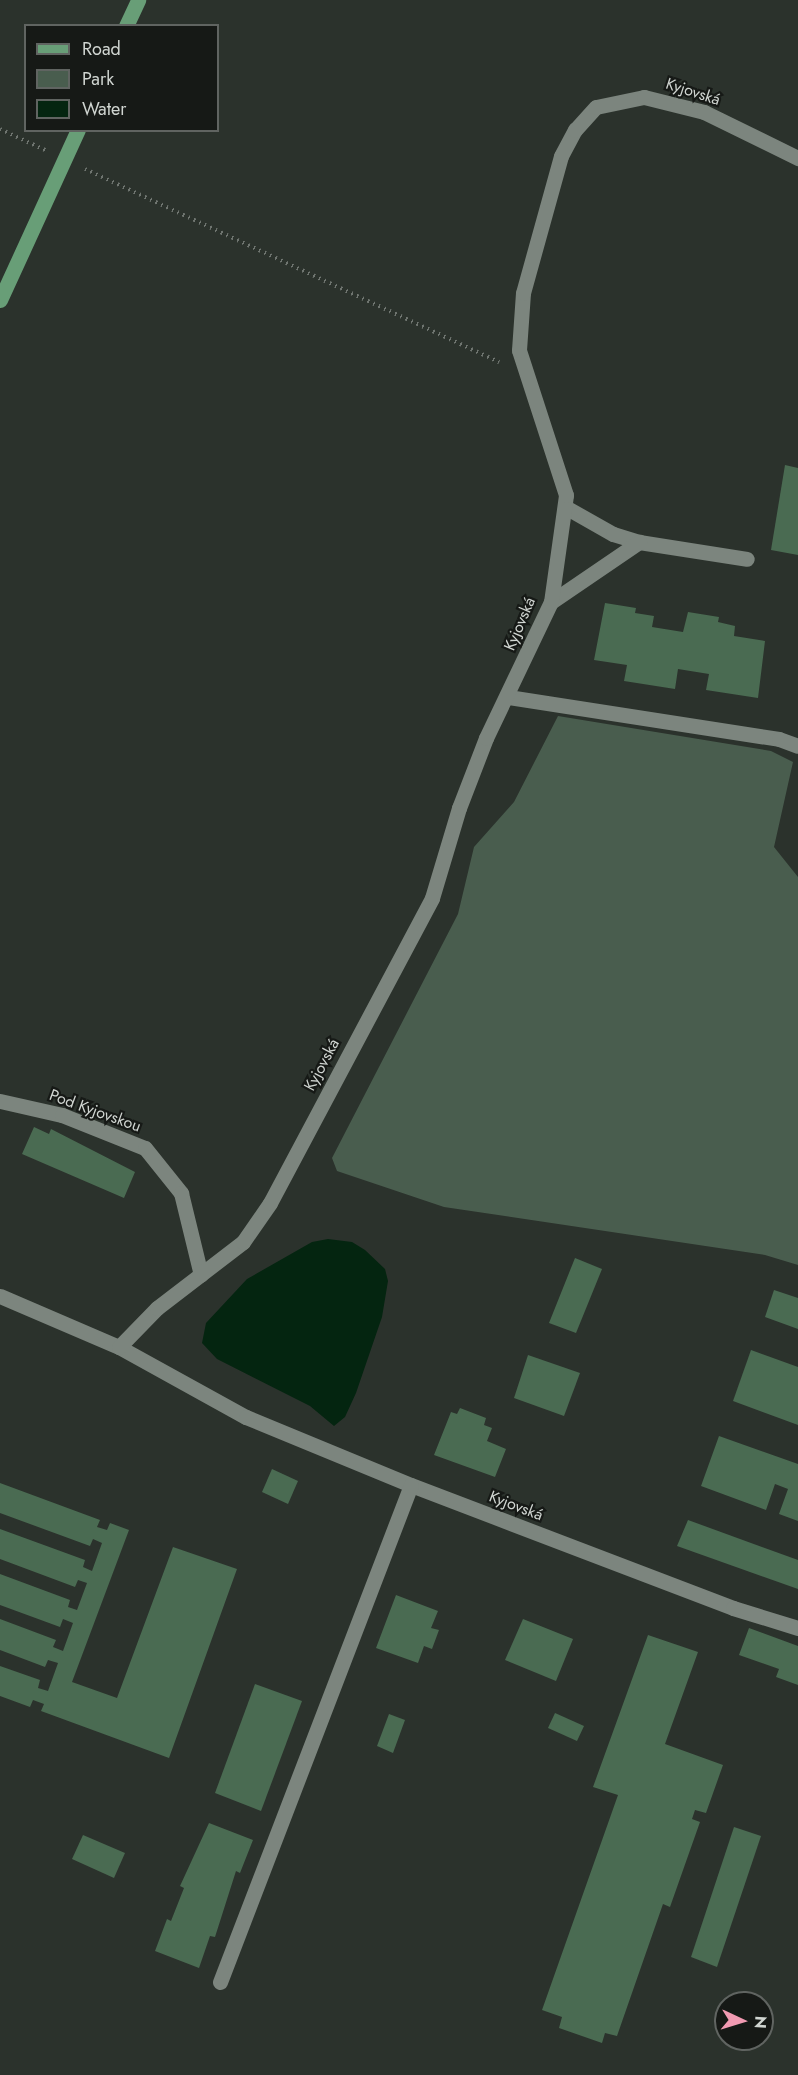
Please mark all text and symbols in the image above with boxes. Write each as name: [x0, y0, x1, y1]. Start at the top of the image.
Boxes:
legend: [24, 24, 219, 132]
text: Road: [82, 36, 121, 62]
text: Park: [82, 66, 114, 92]
street label: Kyjovská: [663, 74, 723, 110]
text: Water: [82, 96, 126, 122]
street label: Kyjovská: [500, 594, 540, 654]
street label: Kyjovská: [300, 1036, 344, 1094]
street label: Pod Kyjovskou: [47, 1086, 143, 1136]
street label: Kyjovská: [486, 1487, 546, 1525]
north arrow: [714, 1991, 774, 2051]
text: N: [749, 2015, 772, 2029]

